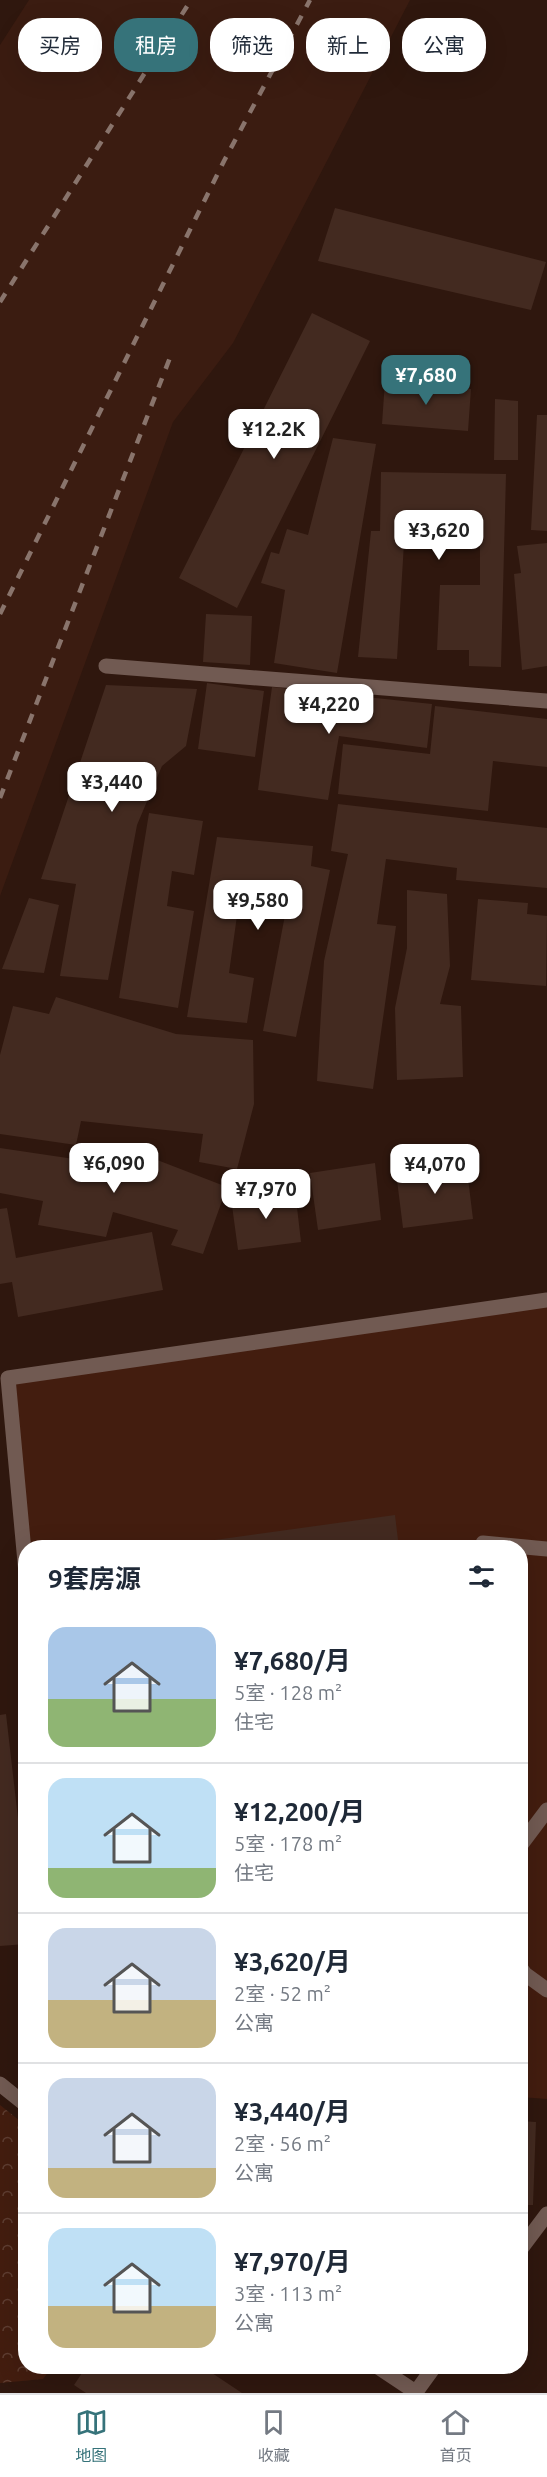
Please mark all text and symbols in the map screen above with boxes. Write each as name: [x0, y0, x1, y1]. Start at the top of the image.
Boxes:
chip: 买房: [18, 18, 102, 72]
chip: 租房: [114, 18, 198, 72]
chip: 筛选: [210, 18, 294, 72]
chip: 新上: [306, 18, 390, 72]
chip: 公寓: [402, 18, 486, 72]
pin: ¥7,680: [377, 355, 475, 406]
text: ¥7,680: [395, 363, 457, 386]
pin: ¥12.2K: [225, 409, 323, 460]
text: ¥12.2K: [242, 417, 306, 440]
pin: ¥3,620: [390, 510, 488, 561]
text: ¥3,620: [408, 518, 470, 541]
pin: ¥4,220: [280, 684, 378, 735]
text: ¥4,220: [298, 692, 360, 715]
pin: ¥3,440: [63, 762, 161, 813]
text: ¥3,440: [81, 770, 143, 793]
pin: ¥9,580: [209, 880, 307, 931]
text: ¥9,580: [227, 888, 289, 911]
pin: ¥6,090: [65, 1143, 163, 1194]
pin: ¥4,070: [386, 1144, 484, 1195]
text: ¥6,090: [83, 1151, 145, 1174]
text: ¥4,070: [404, 1152, 466, 1175]
pin: ¥7,970: [217, 1169, 315, 1220]
text: ¥7,970: [235, 1177, 297, 1200]
icon: filters: [465, 1560, 498, 1593]
text: 9套房源: [48, 1564, 141, 1593]
text: ¥7,680/月: [234, 1646, 351, 1675]
icon: home: [96, 1651, 168, 1723]
text: 5室 · 128 m²: [234, 1681, 342, 1704]
text: 住宅: [234, 1710, 274, 1733]
text: ¥12,200/月: [234, 1797, 365, 1826]
icon: home: [96, 1802, 168, 1874]
text: 5室 · 178 m²: [234, 1832, 342, 1855]
text: 住宅: [234, 1861, 274, 1884]
text: ¥3,620/月: [234, 1947, 351, 1976]
icon: home: [96, 1952, 168, 2024]
text: 2室 · 52 m²: [234, 1982, 331, 2005]
text: 公寓: [234, 2011, 274, 2034]
text: ¥3,440/月: [234, 2097, 351, 2126]
icon: home: [96, 2102, 168, 2174]
text: 2室 · 56 m²: [234, 2132, 331, 2155]
text: 公寓: [234, 2161, 274, 2184]
text: ¥7,970/月: [234, 2247, 351, 2276]
icon: home: [96, 2252, 168, 2324]
text: 3室 · 113 m²: [234, 2282, 342, 2305]
text: 公寓: [234, 2311, 274, 2334]
tab: 地图: [75, 2406, 108, 2466]
tab: 收藏: [257, 2406, 290, 2466]
tab: 首页: [439, 2406, 472, 2466]

